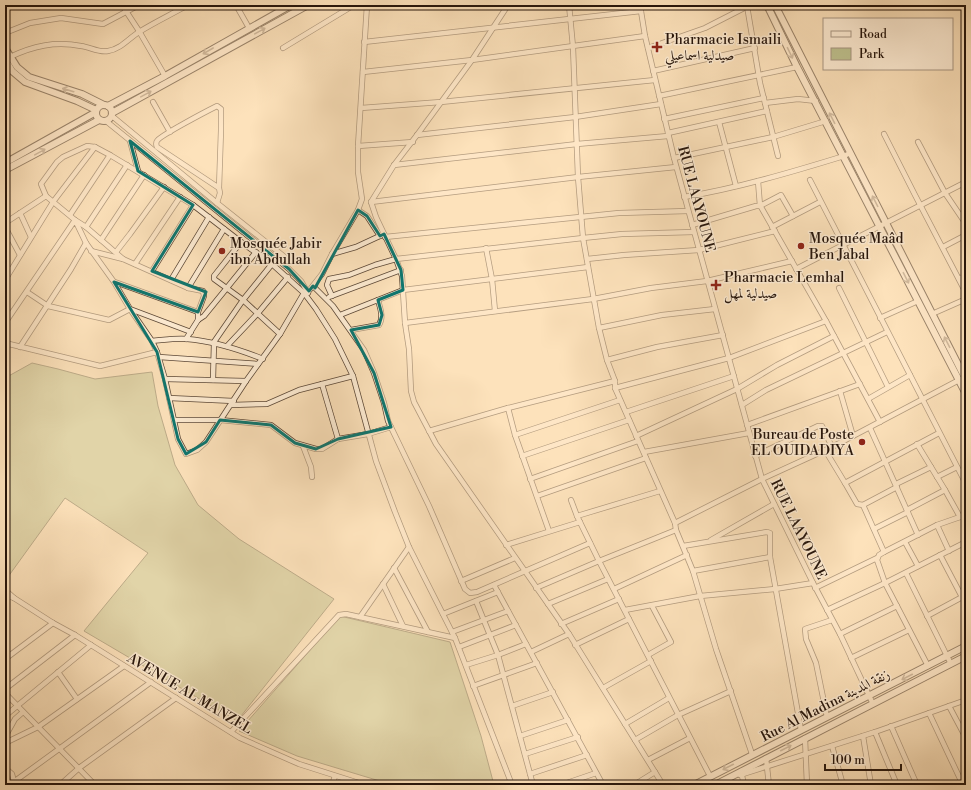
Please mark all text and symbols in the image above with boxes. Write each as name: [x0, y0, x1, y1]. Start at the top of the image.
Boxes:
legend: [823, 18, 953, 70]
one-way arrow: [254, 27, 266, 35]
text: Road: [859, 27, 887, 42]
place label: Pharmacie Ismaili صيدلية اسماعيلي: [665, 31, 782, 68]
marker: Pharmacie Ismaili صيدلية اسماعيلي: [652, 42, 662, 52]
one-way arrow: [787, 46, 794, 58]
text: Park: [859, 47, 885, 62]
one-way arrow: [202, 48, 214, 56]
one-way arrow: [62, 86, 75, 93]
one-way arrow: [140, 90, 152, 98]
one-way arrow: [828, 113, 835, 125]
street label: RUE LAAYOUNE: [673, 144, 719, 254]
one-way arrow: [33, 148, 45, 156]
one-way arrow: [871, 196, 878, 208]
place label: Mosquée Maâd Ben Jabal: [808, 230, 904, 264]
place label: Mosquée Jabir ibn Abdullah: [230, 235, 322, 269]
marker: Mosquée Maâd Ben Jabal: [796, 241, 806, 251]
marker: Mosquée Jabir ibn Abdullah: [217, 246, 227, 256]
place label: Pharmacie Lemhal صيدلية لمهل: [724, 269, 845, 304]
one-way arrow: [903, 272, 910, 284]
marker: Pharmacie Lemhal صيدلية لمهل: [711, 280, 721, 290]
one-way arrow: [943, 336, 950, 348]
place label: Bureau de Poste EL OUIDADIYA: [751, 426, 854, 460]
marker: Bureau de Poste EL OUIDADIYA: [857, 437, 867, 447]
street label: RUE LAAYOUNE: [766, 476, 830, 583]
street label: AVENUE AL MANZEL: [123, 649, 255, 738]
street label: Rue Al Madina زنقة المدينة: [758, 665, 893, 746]
one-way arrow: [901, 674, 913, 681]
one-way arrow: [780, 743, 792, 751]
scale bar: [825, 746, 901, 772]
text: 100 m: [831, 753, 865, 768]
one-way arrow: [722, 764, 734, 771]

